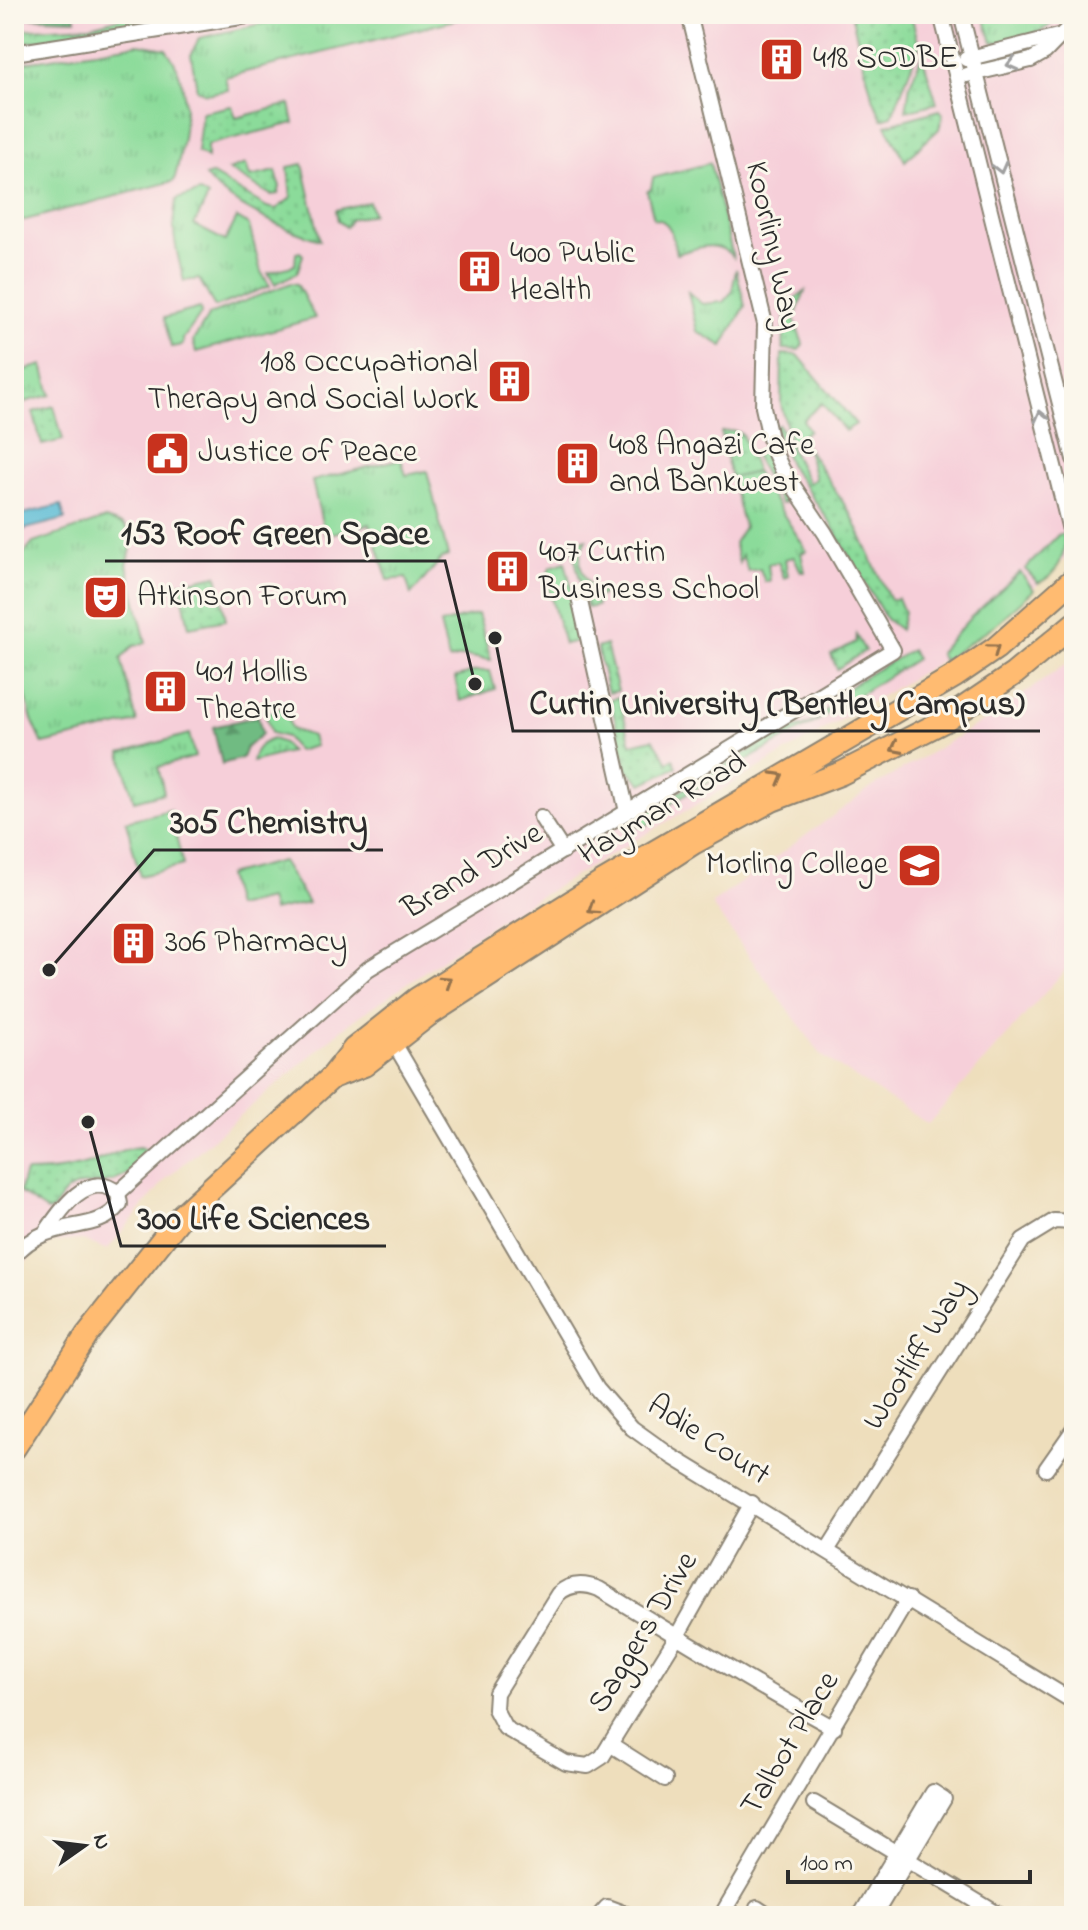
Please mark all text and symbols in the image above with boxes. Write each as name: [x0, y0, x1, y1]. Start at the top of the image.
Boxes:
building icon: 418 SODBE: [758, 35, 806, 83]
place label: 418 SODBE: [813, 36, 958, 83]
one-way arrow: [1006, 55, 1020, 72]
street label: Koorliny Way: [731, 157, 813, 335]
one-way arrow: [991, 161, 1008, 175]
place label: 400 Public Health: [510, 231, 636, 315]
building icon: 400 Public Health: [455, 248, 503, 296]
place label: 108 Occupational Therapy and Social Work: [148, 340, 479, 424]
building icon: 108 Occupational Therapy and Social Work: [485, 357, 533, 405]
one-way arrow: [1034, 410, 1051, 423]
place label: 408 Angazi Cafe and Bankwest: [609, 423, 815, 507]
public building icon: Justice of Peace: [143, 429, 191, 477]
place label: Justice of Peace: [198, 430, 418, 477]
building icon: 408 Angazi Cafe and Bankwest: [554, 440, 602, 488]
callout: 153 Roof Green Space: [105, 503, 445, 561]
text: 153 Roof Green Space: [121, 511, 430, 561]
place label: 407 Curtin Business School: [538, 530, 759, 614]
building icon: 407 Curtin Business School: [484, 547, 532, 595]
theatre icon: Atkinson Forum: [82, 573, 130, 621]
place label: Atkinson Forum: [137, 574, 347, 621]
one-way arrow: [985, 644, 1000, 658]
place label: 401 Hollis Theatre: [196, 650, 308, 734]
building icon: 401 Hollis Theatre: [141, 667, 189, 715]
callout: Curtin University (Bentley Campus): [513, 673, 1040, 731]
text: Curtin University (Bentley Campus): [529, 681, 1025, 732]
one-way arrow: [889, 738, 904, 753]
street label: Hayman Road: [570, 740, 756, 878]
one-way arrow: [769, 771, 784, 787]
callout: 305 Chemistry: [154, 792, 383, 850]
text: 305 Chemistry: [169, 800, 368, 851]
street label: Brand Drive: [393, 811, 553, 933]
school or university icon: Morling College: [895, 841, 943, 889]
place label: Morling College: [706, 842, 889, 889]
one-way arrow: [587, 899, 602, 914]
building icon: 306 Pharmacy: [110, 919, 158, 967]
place label: 306 Pharmacy: [165, 920, 347, 967]
one-way arrow: [437, 975, 452, 990]
callout: 300 Life Sciences: [121, 1188, 386, 1246]
text: 300 Life Sciences: [137, 1196, 370, 1246]
street label: Wootliff Way: [852, 1270, 982, 1440]
street label: Adie Court: [637, 1383, 779, 1499]
street label: Saggers Drive: [577, 1542, 711, 1723]
street label: Talbot Place: [729, 1662, 853, 1825]
north arrow: [44, 1806, 124, 1886]
text: N: [83, 1831, 118, 1853]
scale bar: [788, 1834, 1030, 1884]
text: 100 m: [800, 1847, 853, 1882]

